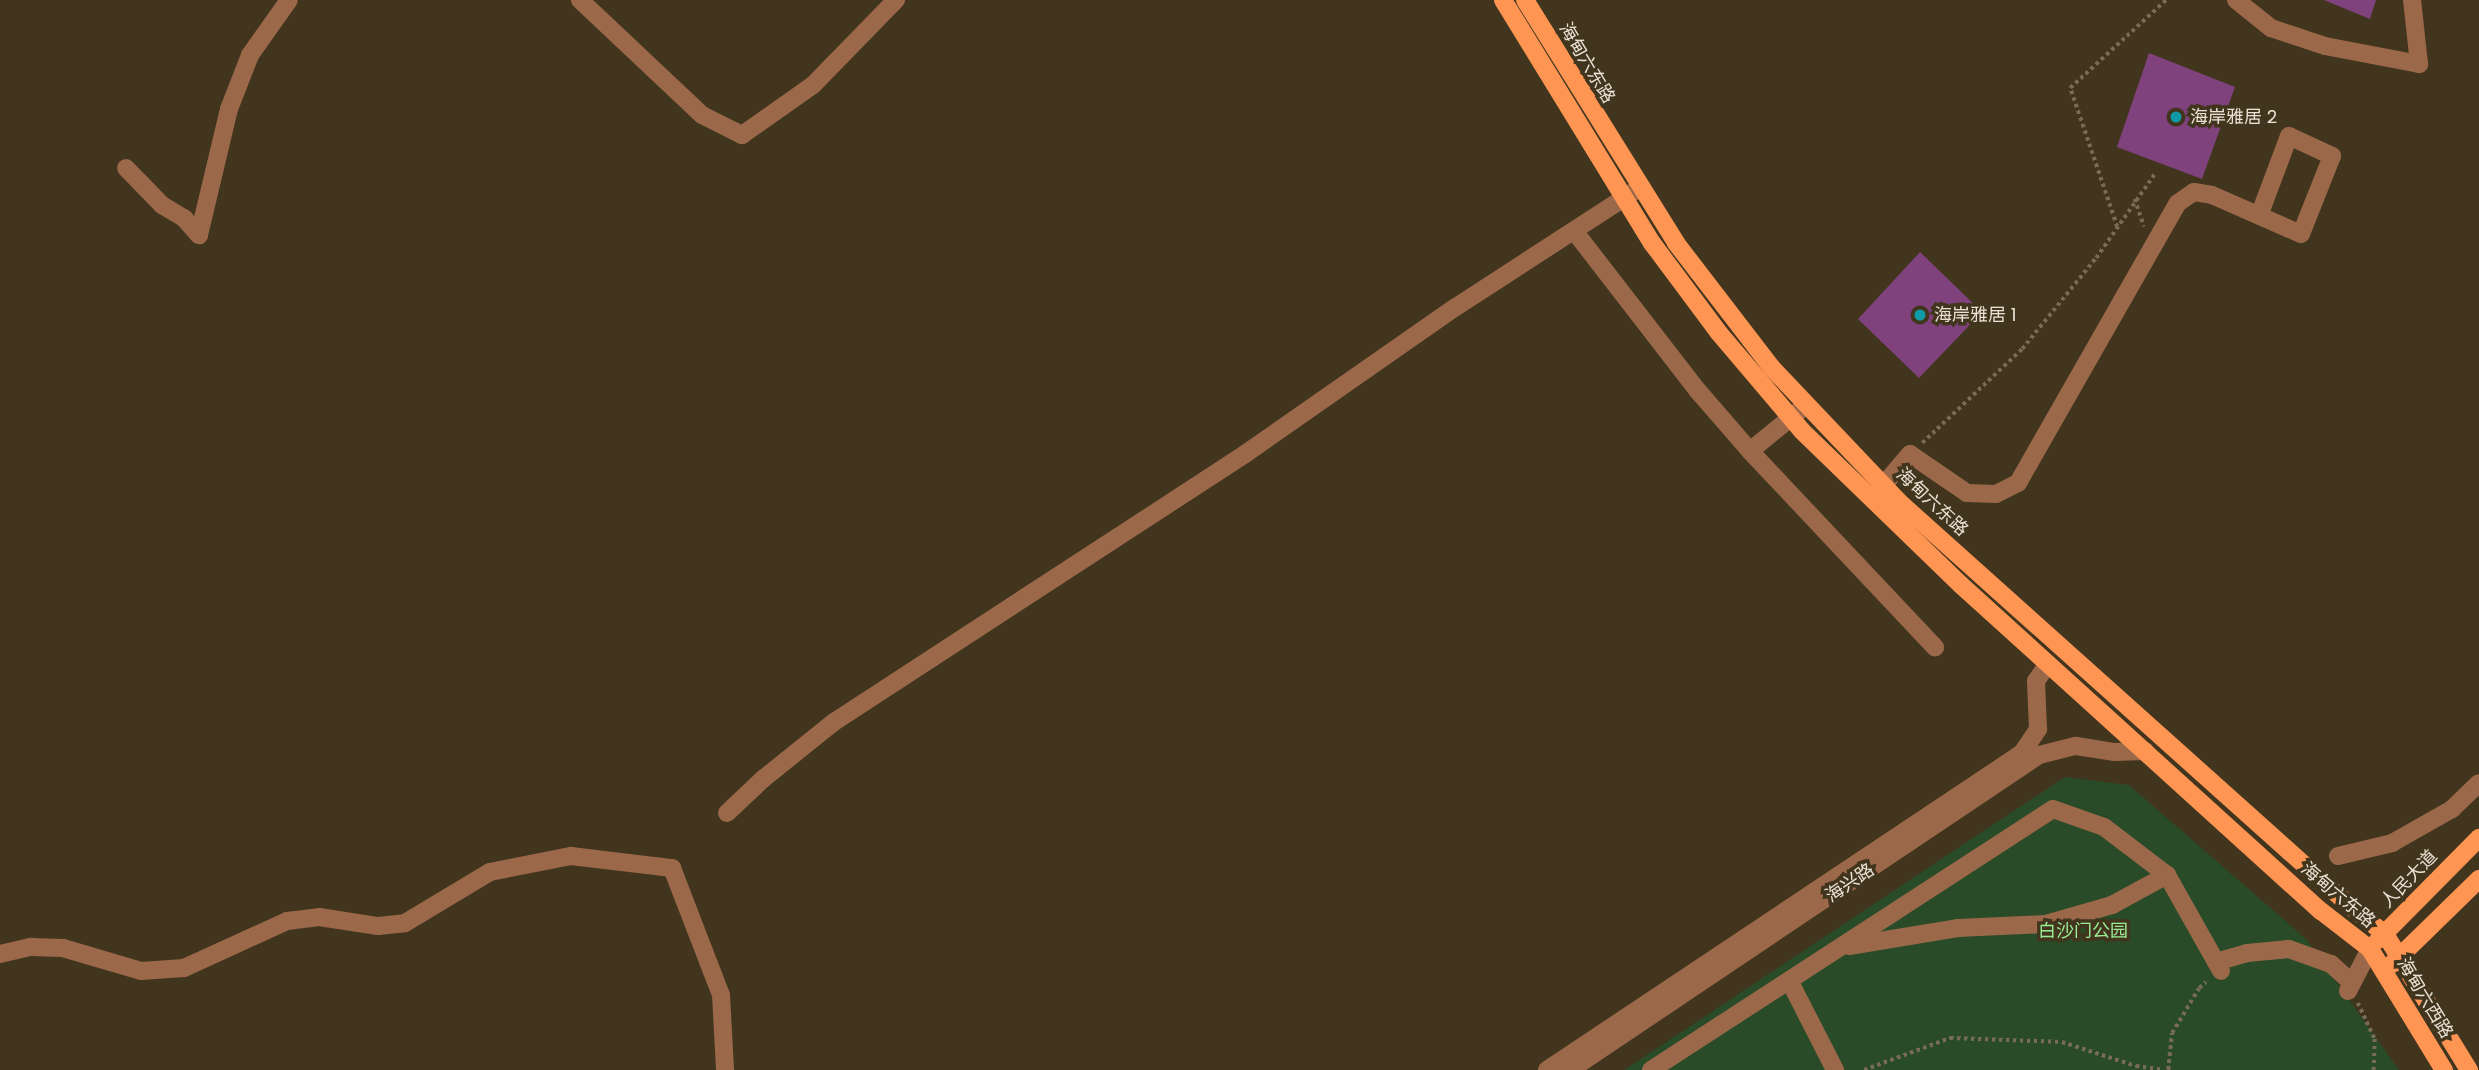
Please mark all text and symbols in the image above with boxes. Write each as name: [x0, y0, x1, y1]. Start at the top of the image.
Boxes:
street label: 海甸六东路: [1555, 19, 1619, 107]
place label: 海岸雅居 2: [2190, 106, 2277, 128]
marker: 海岸雅居 2: [2168, 109, 2184, 125]
place label: 海岸雅居 1: [1934, 304, 2017, 326]
marker: 海岸雅居 1: [1912, 307, 1928, 323]
street label: 海甸六东路: [1892, 463, 1972, 541]
street label: 人民大道: [2376, 846, 2442, 912]
street label: 海甸六东路: [2297, 858, 2379, 932]
street label: 海兴路: [1822, 859, 1878, 907]
park label: 白沙门公园: [2038, 920, 2128, 942]
street label: 海甸六西路: [2393, 954, 2457, 1042]

